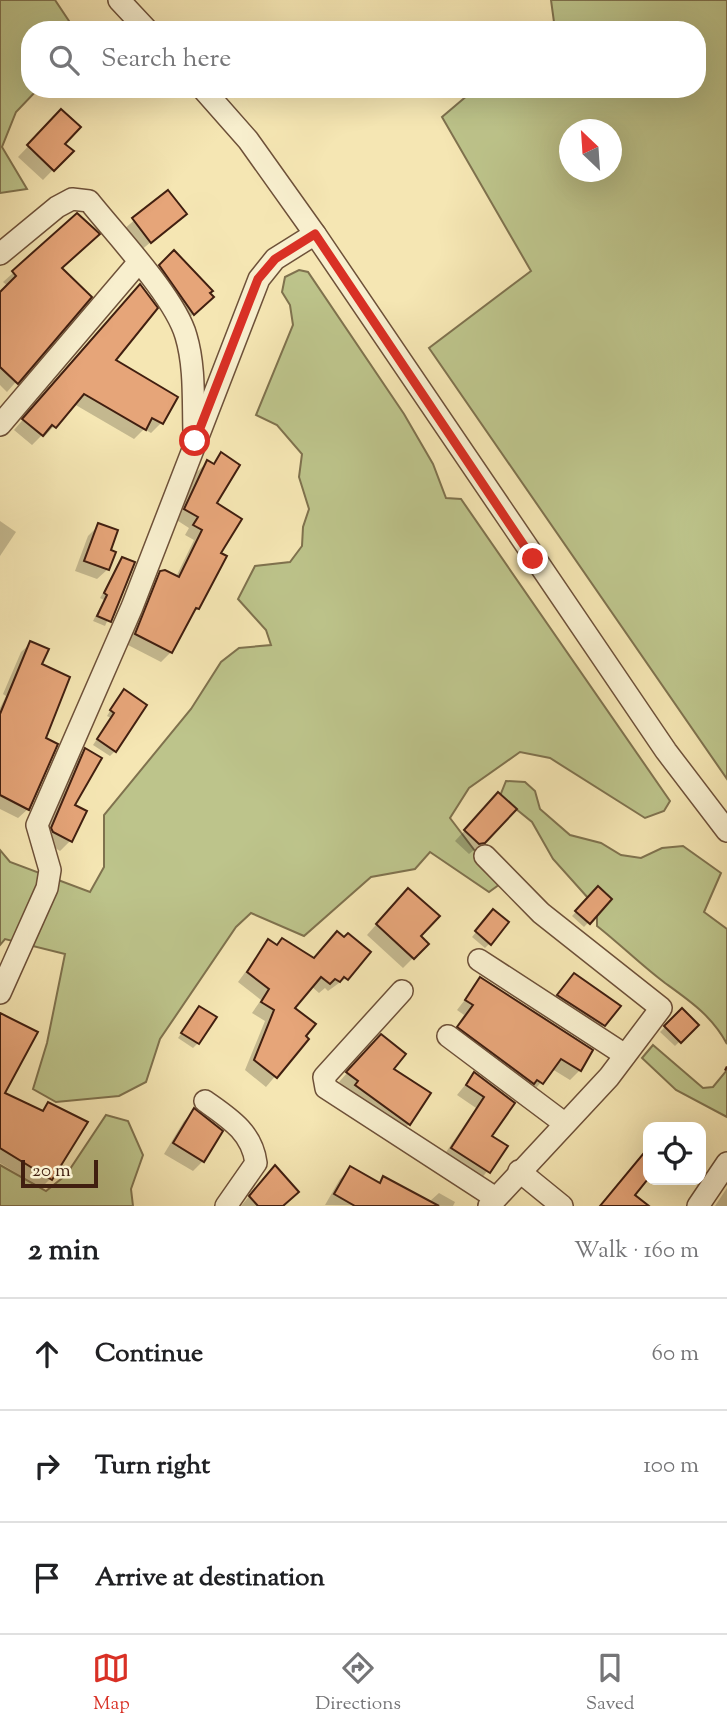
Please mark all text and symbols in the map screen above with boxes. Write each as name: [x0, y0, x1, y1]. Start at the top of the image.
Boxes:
search box: [21, 21, 706, 98]
icon: search: [45, 41, 83, 79]
text: Search here: [101, 41, 231, 78]
north arrow: [559, 119, 622, 182]
route start: [179, 425, 210, 456]
route end: [517, 543, 548, 574]
map controls: [643, 1122, 706, 1185]
button: locate: [643, 1122, 706, 1185]
scale bar: [21, 1157, 98, 1189]
text: 20 m: [32, 1158, 71, 1185]
text: 2 min: [28, 1230, 100, 1273]
text: Walk · 160 m: [574, 1235, 699, 1268]
icon: ahead: [28, 1335, 66, 1373]
text: Continue: [95, 1336, 203, 1373]
text: 60 m: [651, 1338, 699, 1371]
icon: right: [28, 1447, 66, 1485]
text: Turn right: [95, 1448, 210, 1485]
text: 100 m: [643, 1450, 699, 1483]
icon: arrive: [28, 1559, 66, 1597]
text: Arrive at destination: [95, 1560, 325, 1597]
tab: Map: [92, 1649, 130, 1718]
tab: Directions: [315, 1649, 401, 1718]
tab: Saved: [586, 1649, 635, 1718]

